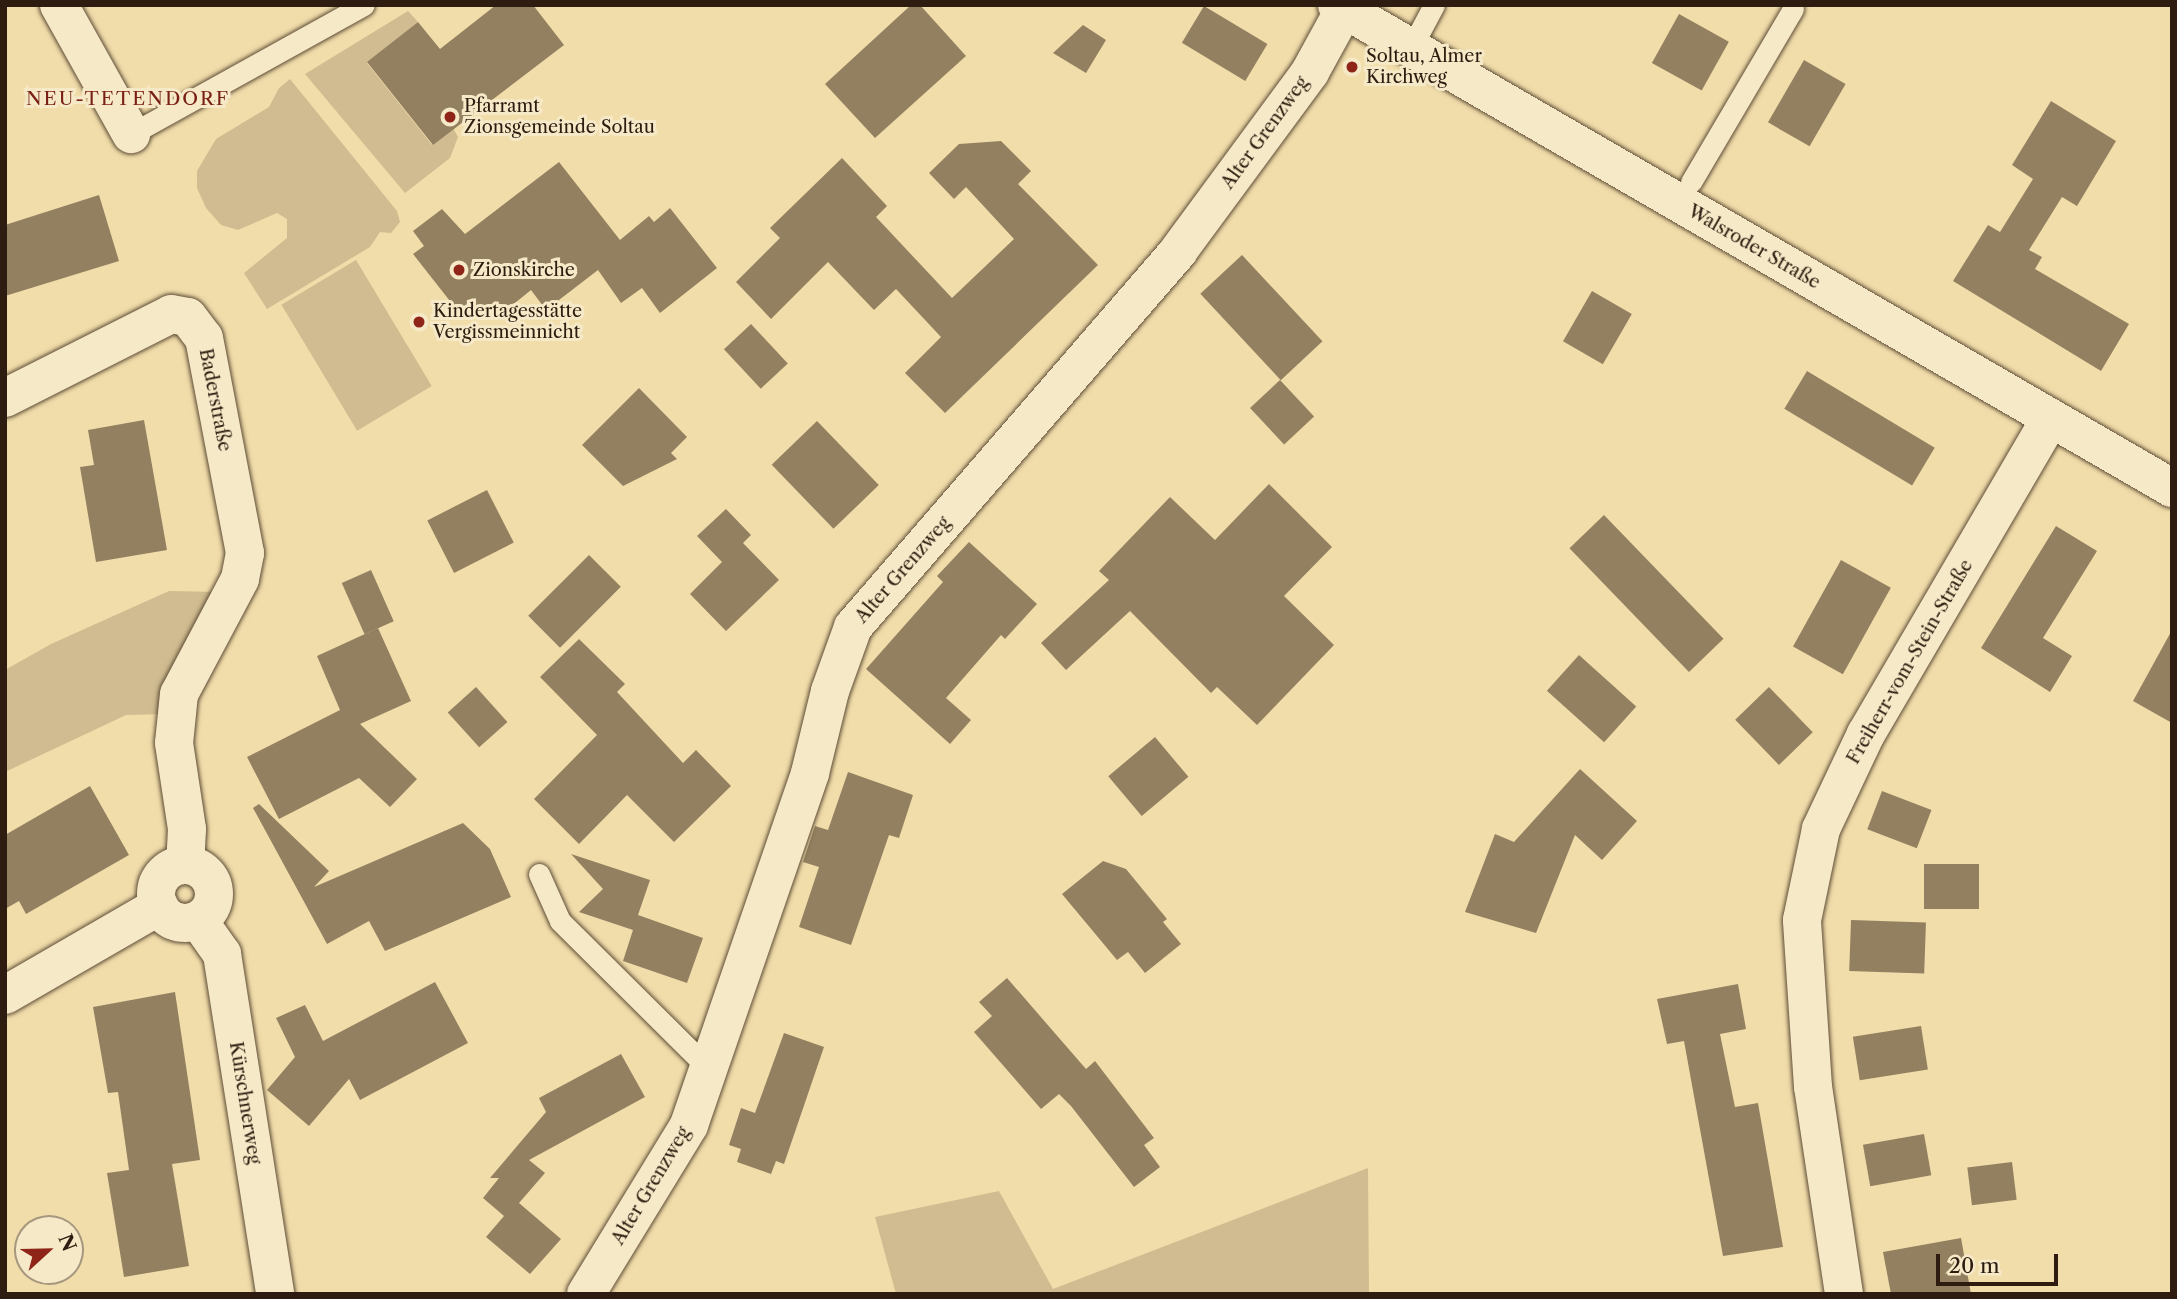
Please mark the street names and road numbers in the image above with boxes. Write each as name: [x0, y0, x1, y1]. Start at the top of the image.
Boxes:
street label: Alter Grenzweg: [1217, 72, 1313, 194]
street label: Walsroder Straße: [1684, 200, 1824, 294]
street label: Baderstraße: [194, 347, 236, 453]
street label: Alter Grenzweg: [851, 512, 955, 628]
street label: Freiherr-vom-Stein-Straße: [1843, 556, 1977, 768]
street label: Kürschnerweg: [225, 1040, 265, 1166]
street label: Alter Grenzweg: [607, 1123, 695, 1249]

